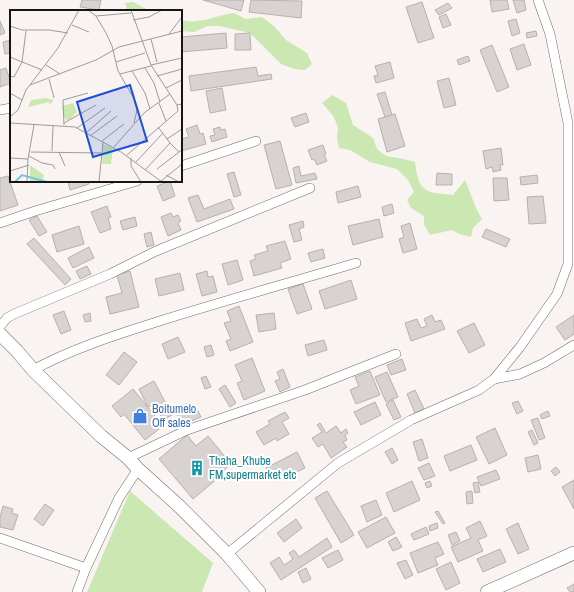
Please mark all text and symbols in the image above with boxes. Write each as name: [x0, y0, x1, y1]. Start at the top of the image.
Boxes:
inset map: [10, 10, 182, 182]
place label: Boitumelo Off sales: [152, 401, 196, 431]
shop icon: Boitumelo Off sales: [131, 407, 149, 425]
place label: Thaha_Khube FM,supermarket etc: [209, 453, 297, 483]
building icon: Thaha_Khube FM,supermarket etc: [188, 459, 206, 477]

